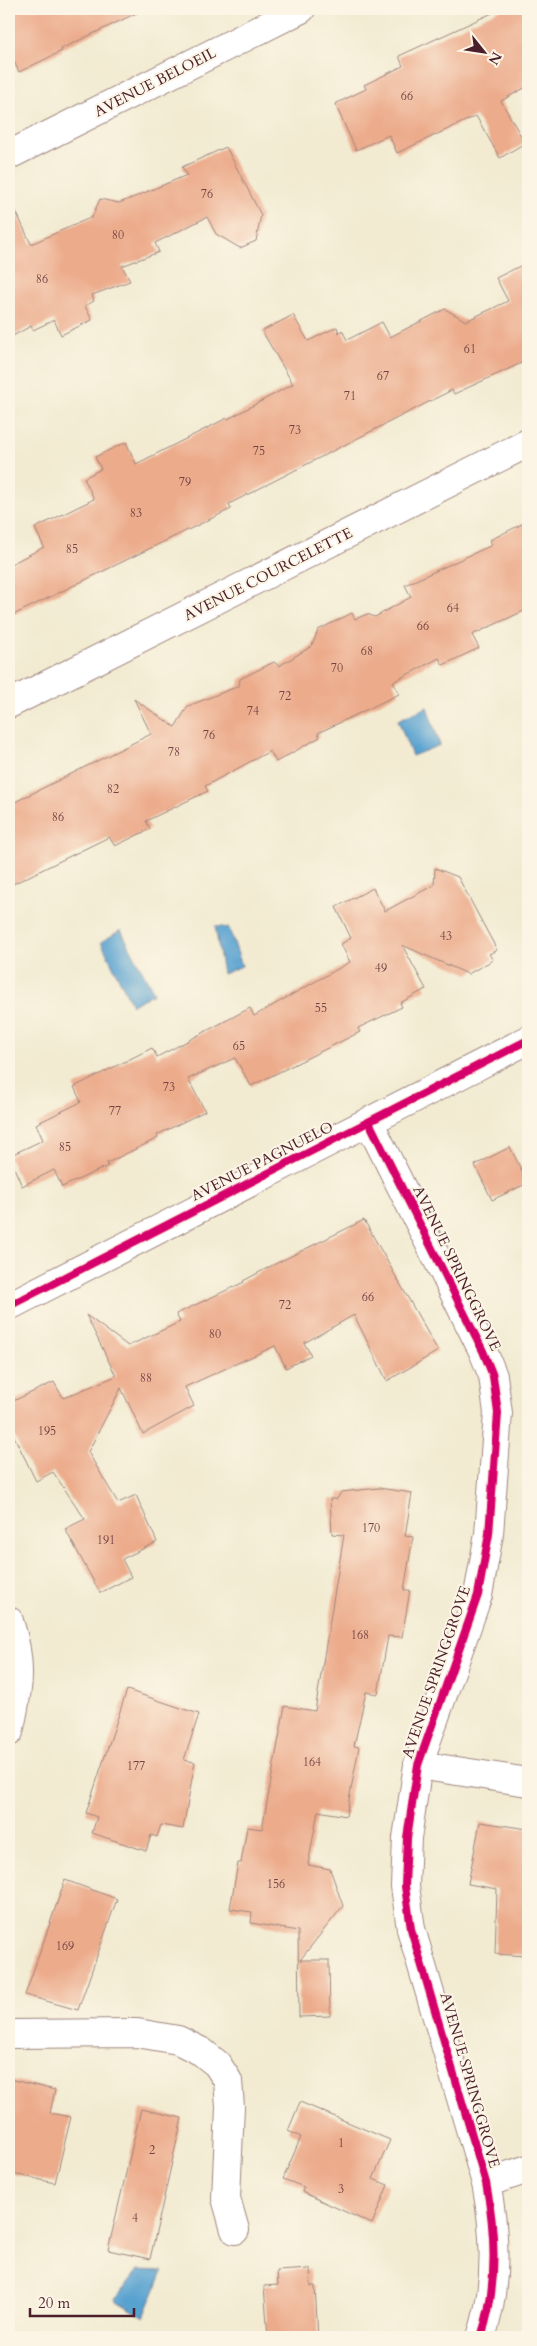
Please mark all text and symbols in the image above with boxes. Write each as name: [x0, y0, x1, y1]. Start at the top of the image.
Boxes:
north arrow: [460, 28, 510, 78]
street label: AVENUE BELOEIL: [91, 42, 220, 121]
text: N: [484, 48, 506, 68]
house number: 66: [401, 88, 413, 104]
house number: 76: [201, 186, 213, 202]
house number: 80: [112, 227, 124, 243]
house number: 86: [36, 271, 48, 287]
house number: 61: [464, 341, 476, 357]
house number: 67: [377, 368, 389, 384]
house number: 71: [344, 388, 356, 404]
house number: 73: [289, 422, 301, 438]
house number: 75: [253, 443, 265, 459]
house number: 79: [179, 474, 191, 490]
house number: 83: [130, 505, 142, 521]
street label: AVENUE COURCELETTE: [180, 523, 356, 625]
house number: 85: [66, 541, 78, 557]
house number: 64: [447, 600, 459, 616]
house number: 66: [417, 618, 429, 634]
house number: 68: [361, 643, 373, 659]
house number: 70: [331, 660, 343, 676]
house number: 72: [279, 688, 291, 704]
house number: 74: [247, 703, 259, 719]
house number: 76: [203, 727, 215, 743]
house number: 78: [168, 744, 180, 760]
house number: 82: [107, 781, 119, 797]
house number: 86: [52, 809, 64, 825]
house number: 43: [440, 928, 452, 944]
house number: 49: [375, 960, 387, 976]
house number: 55: [315, 1000, 327, 1016]
house number: 65: [233, 1038, 245, 1054]
house number: 73: [163, 1079, 175, 1095]
house number: 77: [109, 1103, 121, 1119]
street label: AVENUE PAGNUELO: [188, 1116, 337, 1206]
house number: 85: [59, 1139, 71, 1155]
street label: AVENUE SPRINGGROVE: [408, 1182, 506, 1354]
house number: 66: [362, 1289, 374, 1305]
house number: 72: [279, 1297, 291, 1313]
house number: 80: [209, 1326, 221, 1342]
house number: 88: [140, 1370, 152, 1386]
house number: 195: [38, 1423, 56, 1439]
house number: 170: [362, 1520, 380, 1536]
house number: 191: [97, 1532, 115, 1548]
street label: AVENUE SPRINGGROVE: [397, 1583, 475, 1761]
house number: 168: [351, 1627, 369, 1643]
house number: 164: [303, 1754, 321, 1770]
house number: 177: [127, 1758, 145, 1774]
house number: 156: [267, 1876, 285, 1892]
house number: 169: [56, 1938, 74, 1954]
street label: AVENUE SPRINGGROVE: [435, 1990, 505, 2170]
house number: 1: [338, 2135, 344, 2151]
house number: 2: [149, 2142, 155, 2158]
house number: 3: [338, 2181, 344, 2197]
house number: 4: [132, 2210, 138, 2226]
scale bar: [30, 2286, 134, 2318]
text: 20 m: [38, 2293, 70, 2313]

